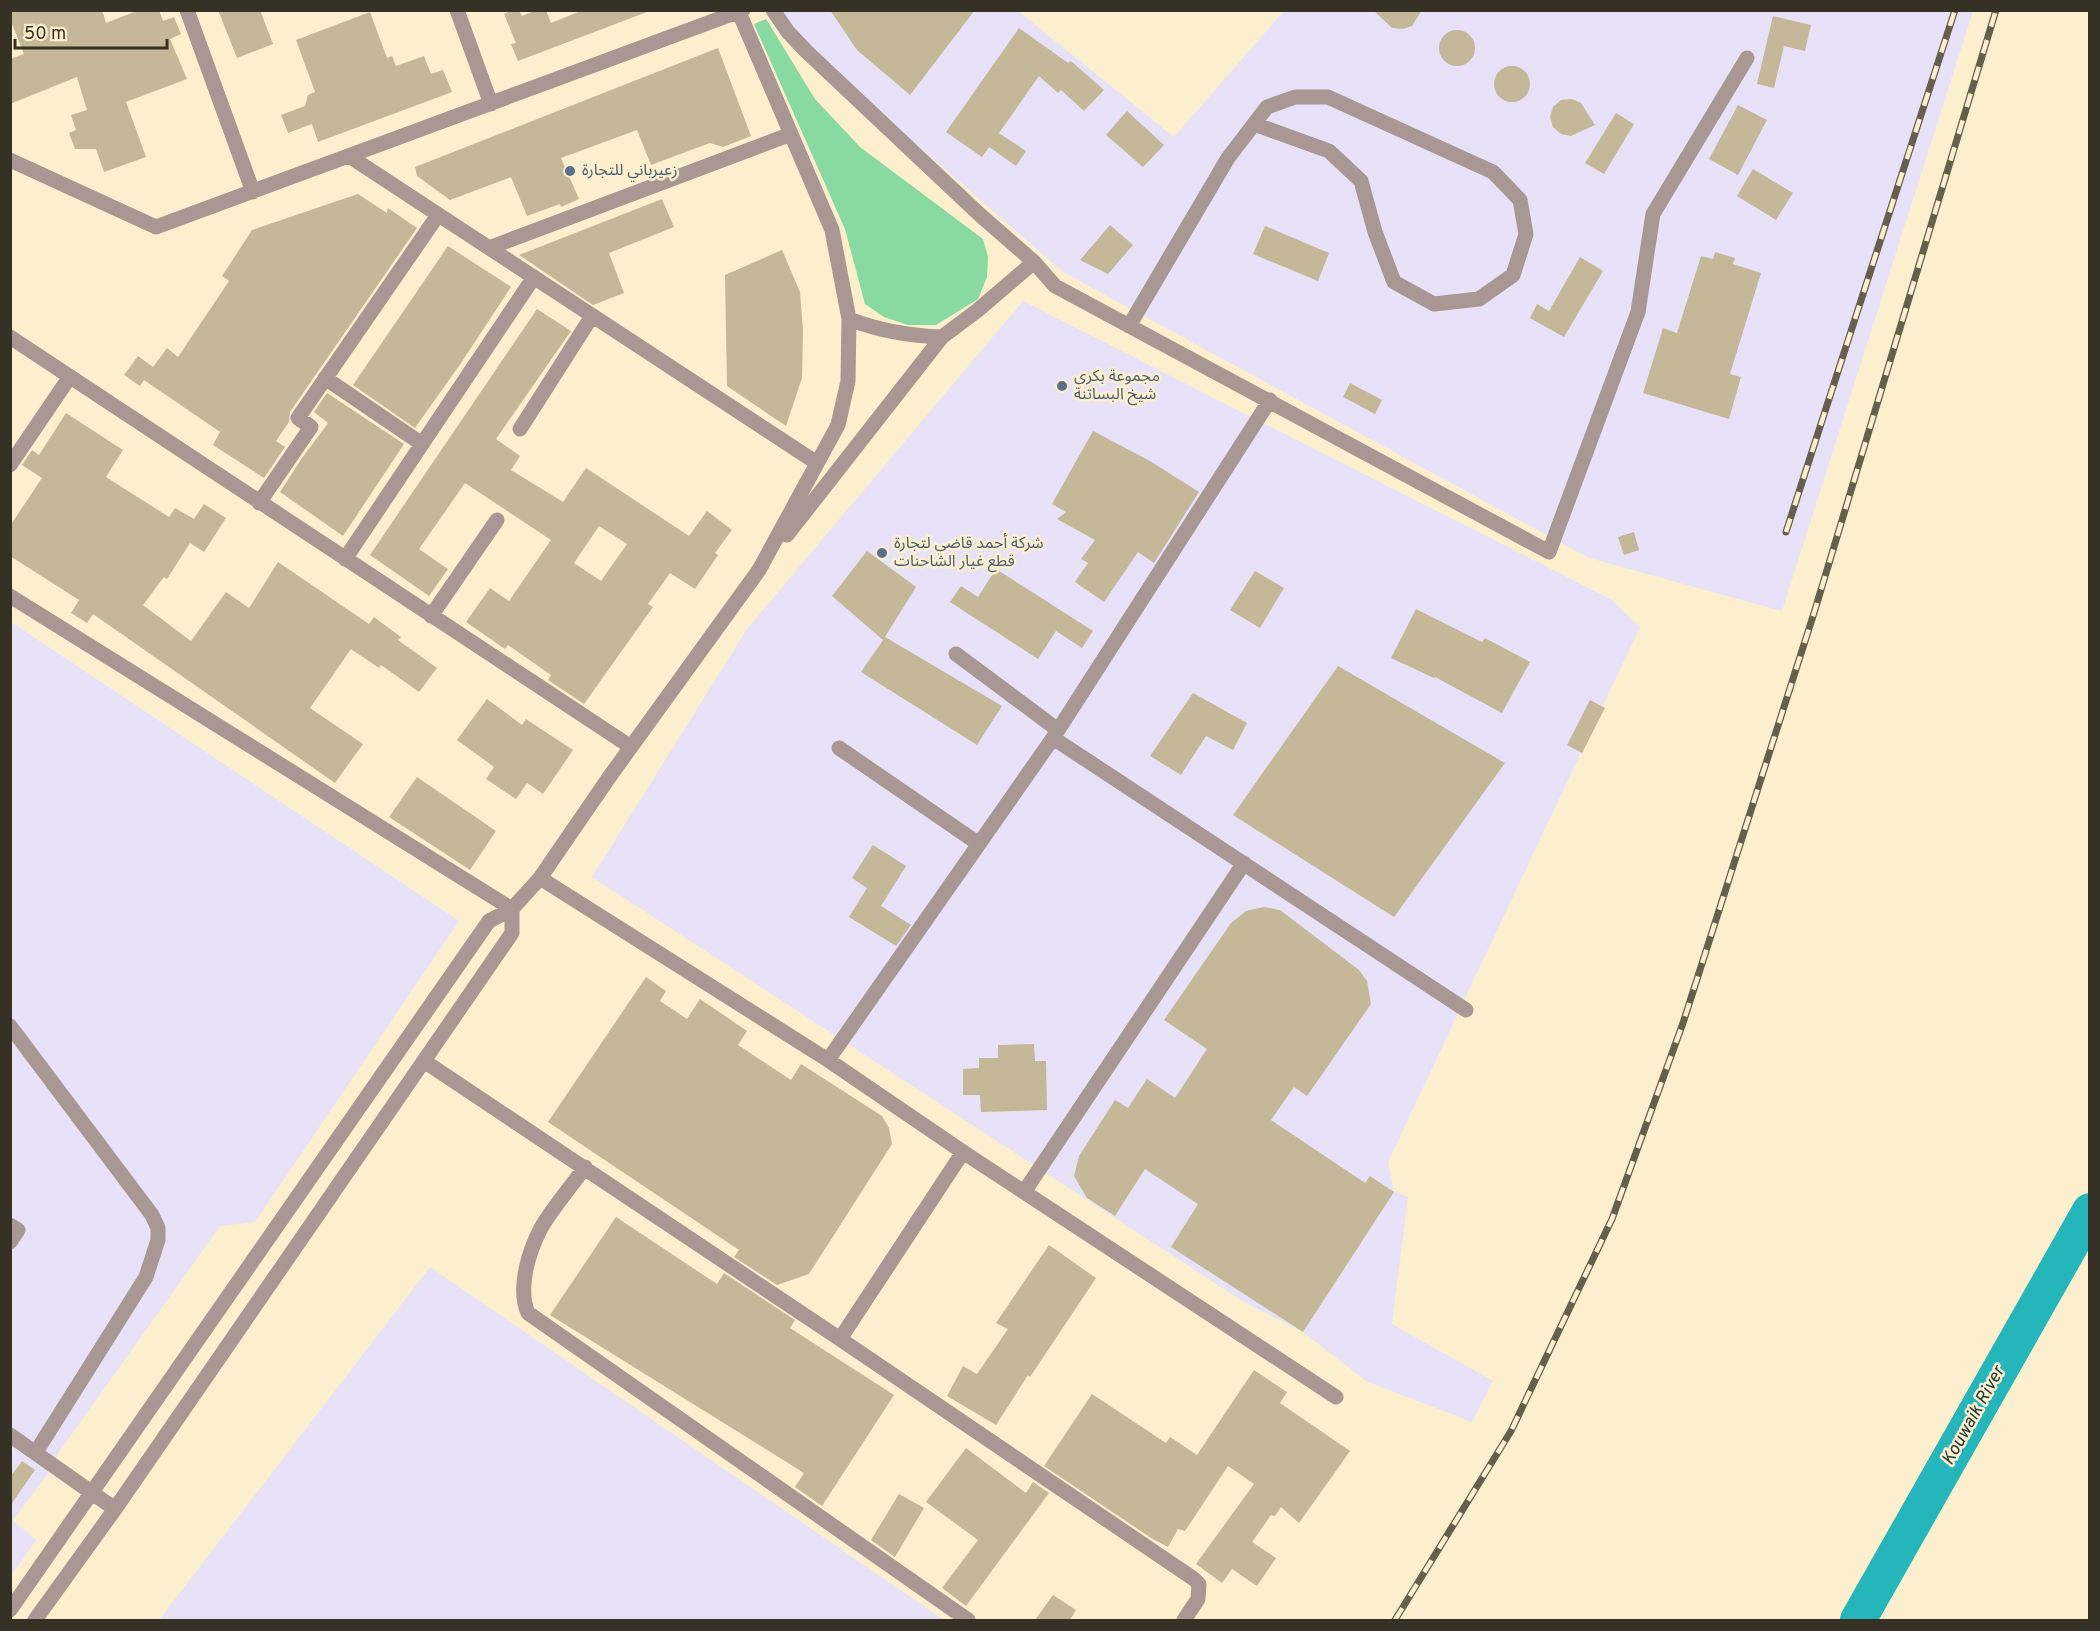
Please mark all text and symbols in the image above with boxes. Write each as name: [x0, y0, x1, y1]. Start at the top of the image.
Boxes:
scale bar: [15, 12, 166, 50]
text: 50 m: [24, 23, 66, 46]
place label: زعيرباني للتجارة: [582, 161, 678, 182]
marker: زعيرباني للتجارة: [563, 164, 577, 178]
place label: مجموعة بكري شيخ البساتنة: [1074, 367, 1160, 406]
marker: مجموعة بكري شيخ البساتنة: [1055, 379, 1069, 393]
place label: شركة أحمد قاضي لتجارة قطع غيار الشاحنات: [894, 533, 1044, 573]
marker: شركة أحمد قاضي لتجارة قطع غيار الشاحنات: [875, 546, 889, 560]
water label: Kouwaik River: [1937, 1360, 2012, 1470]

